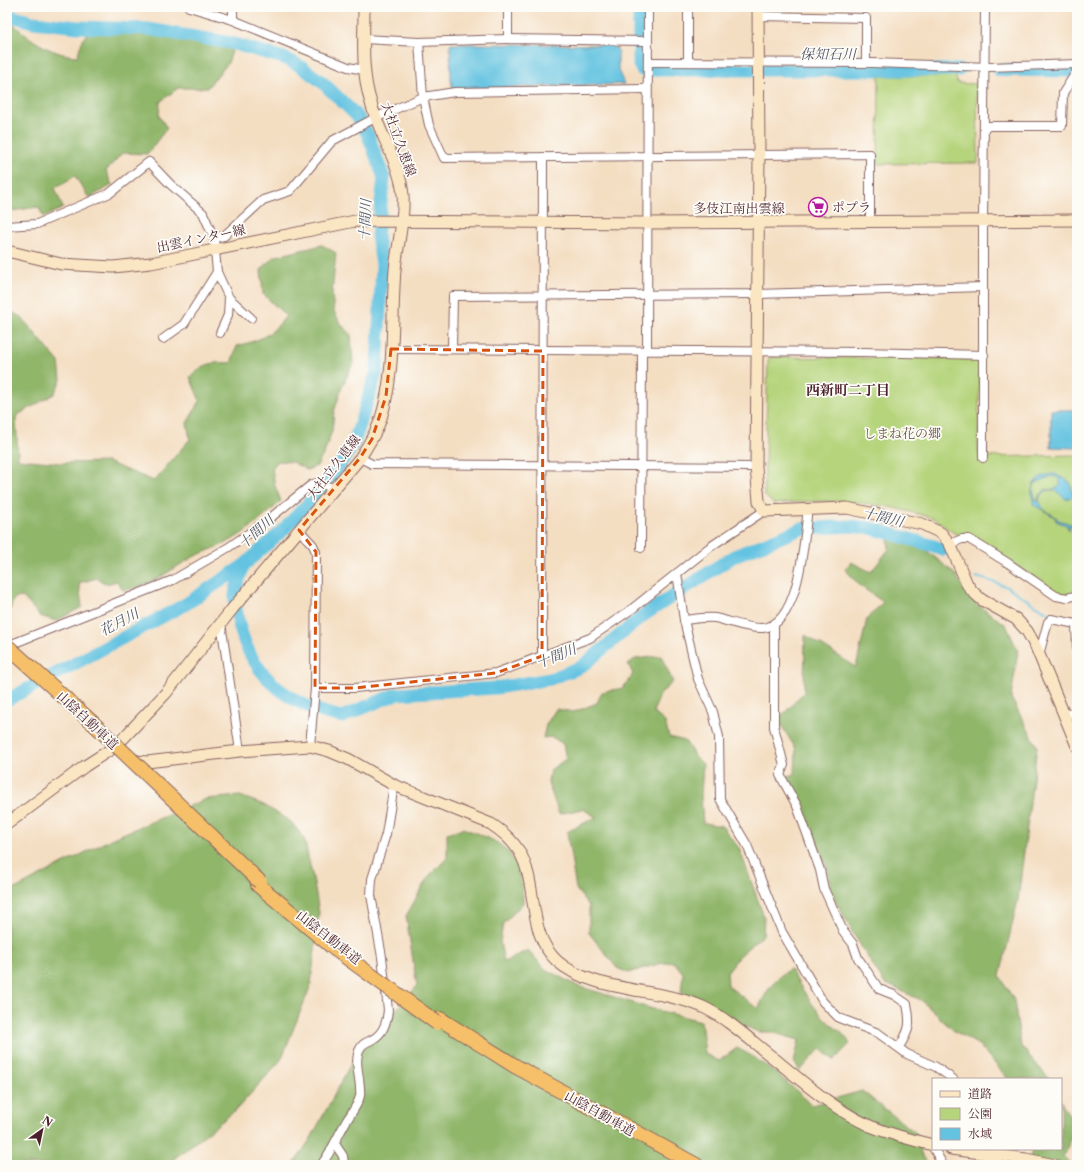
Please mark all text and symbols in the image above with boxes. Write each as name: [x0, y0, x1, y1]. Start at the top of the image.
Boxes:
water label: 保知石川: [800, 45, 858, 63]
street label: 大社立久恵線: [378, 100, 420, 178]
supermarket icon: ポプラ: [807, 196, 829, 218]
water label: 十間川: [355, 197, 375, 241]
place label: ポプラ: [832, 199, 871, 215]
street label: 多伎江南出雲線: [693, 200, 785, 216]
street label: 出雲インター線: [155, 221, 247, 255]
district label: 西新町二丁目: [806, 381, 890, 399]
park label: しまね花の郷: [863, 425, 941, 441]
street label: 大社立久恵線: [303, 431, 363, 503]
water label: 十間川: [860, 503, 907, 531]
water label: 十間川: [234, 510, 279, 553]
water label: 花月川: [96, 603, 144, 640]
water label: 十間川: [533, 639, 581, 672]
street label: 山陰自動車道: [54, 688, 122, 752]
street label: 山陰自動車道: [293, 907, 365, 967]
legend: [932, 1078, 1062, 1150]
text: 道路: [968, 1086, 992, 1101]
street label: 山陰自動車道: [562, 1087, 638, 1139]
text: 公園: [968, 1106, 992, 1121]
north arrow: [22, 1110, 62, 1150]
text: N: [40, 1113, 56, 1130]
text: 水域: [968, 1126, 992, 1141]

